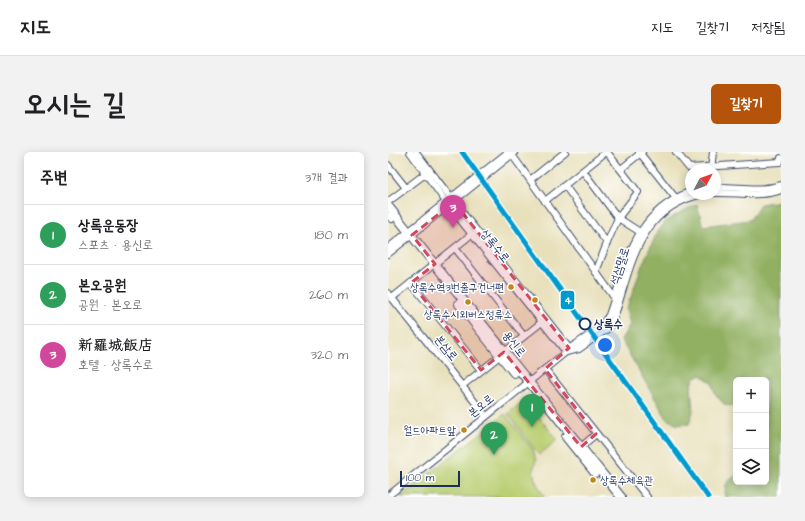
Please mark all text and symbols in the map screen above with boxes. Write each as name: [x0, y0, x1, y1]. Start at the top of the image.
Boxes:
text: 지도: [20, 14, 51, 41]
text: 지도: [651, 18, 673, 38]
text: 길찾기: [695, 18, 729, 38]
text: 저장됨: [751, 18, 785, 38]
button: 길찾기: [711, 84, 781, 124]
text: 오시는 길: [24, 85, 125, 124]
north arrow: [685, 164, 721, 200]
text: 주변: [40, 166, 67, 190]
text: 3개 결과: [305, 169, 348, 187]
pin: 3: [440, 195, 466, 228]
text: 상록운동장: [78, 215, 138, 236]
text: 1: [52, 226, 54, 244]
text: 180 m: [314, 226, 348, 244]
street label: 상록수로: [476, 226, 514, 266]
text: 스포츠 · 용신로: [78, 236, 153, 254]
street label: 석삼말로: [606, 245, 634, 287]
text: 본오공원: [78, 275, 126, 296]
place label: 상록수역3번출구건너편: [410, 280, 504, 295]
marker: 상록수역3번출구건너편: [506, 282, 516, 292]
text: 2: [49, 286, 57, 304]
text: 260 m: [309, 286, 348, 304]
line badge: 4: [560, 290, 575, 310]
text: 4: [564, 293, 572, 308]
unlabelled marker: [530, 295, 540, 305]
text: 공원 · 본오로: [78, 296, 143, 314]
marker: 상록수시외버스정류소: [463, 297, 473, 307]
place label: 상록수시외버스정류소: [424, 307, 512, 322]
place label: 상록수: [593, 316, 623, 333]
marker: 상록수: [578, 317, 592, 331]
street label: 용신로: [498, 327, 530, 361]
street label: 본삼로: [430, 331, 462, 365]
text: 新羅城飯店: [78, 335, 153, 356]
your location: [595, 335, 615, 355]
text: 3: [50, 346, 56, 364]
text: 320 m: [310, 346, 348, 364]
text: 호텔 · 상록수로: [78, 356, 153, 374]
map controls: [733, 377, 769, 485]
button: +: [733, 377, 769, 413]
street label: 본오로: [464, 390, 498, 422]
pin: 1: [519, 394, 545, 427]
button: −: [733, 413, 769, 449]
pin: 2: [481, 422, 507, 455]
place label: 월드아파트앞: [403, 423, 456, 438]
marker: 월드아파트앞: [459, 425, 469, 435]
button: layers: [733, 449, 769, 485]
scale bar: [400, 469, 460, 488]
text: 100 m: [406, 470, 434, 485]
place label: 상록수체육관: [600, 473, 653, 488]
marker: 상록수체육관: [588, 475, 598, 485]

